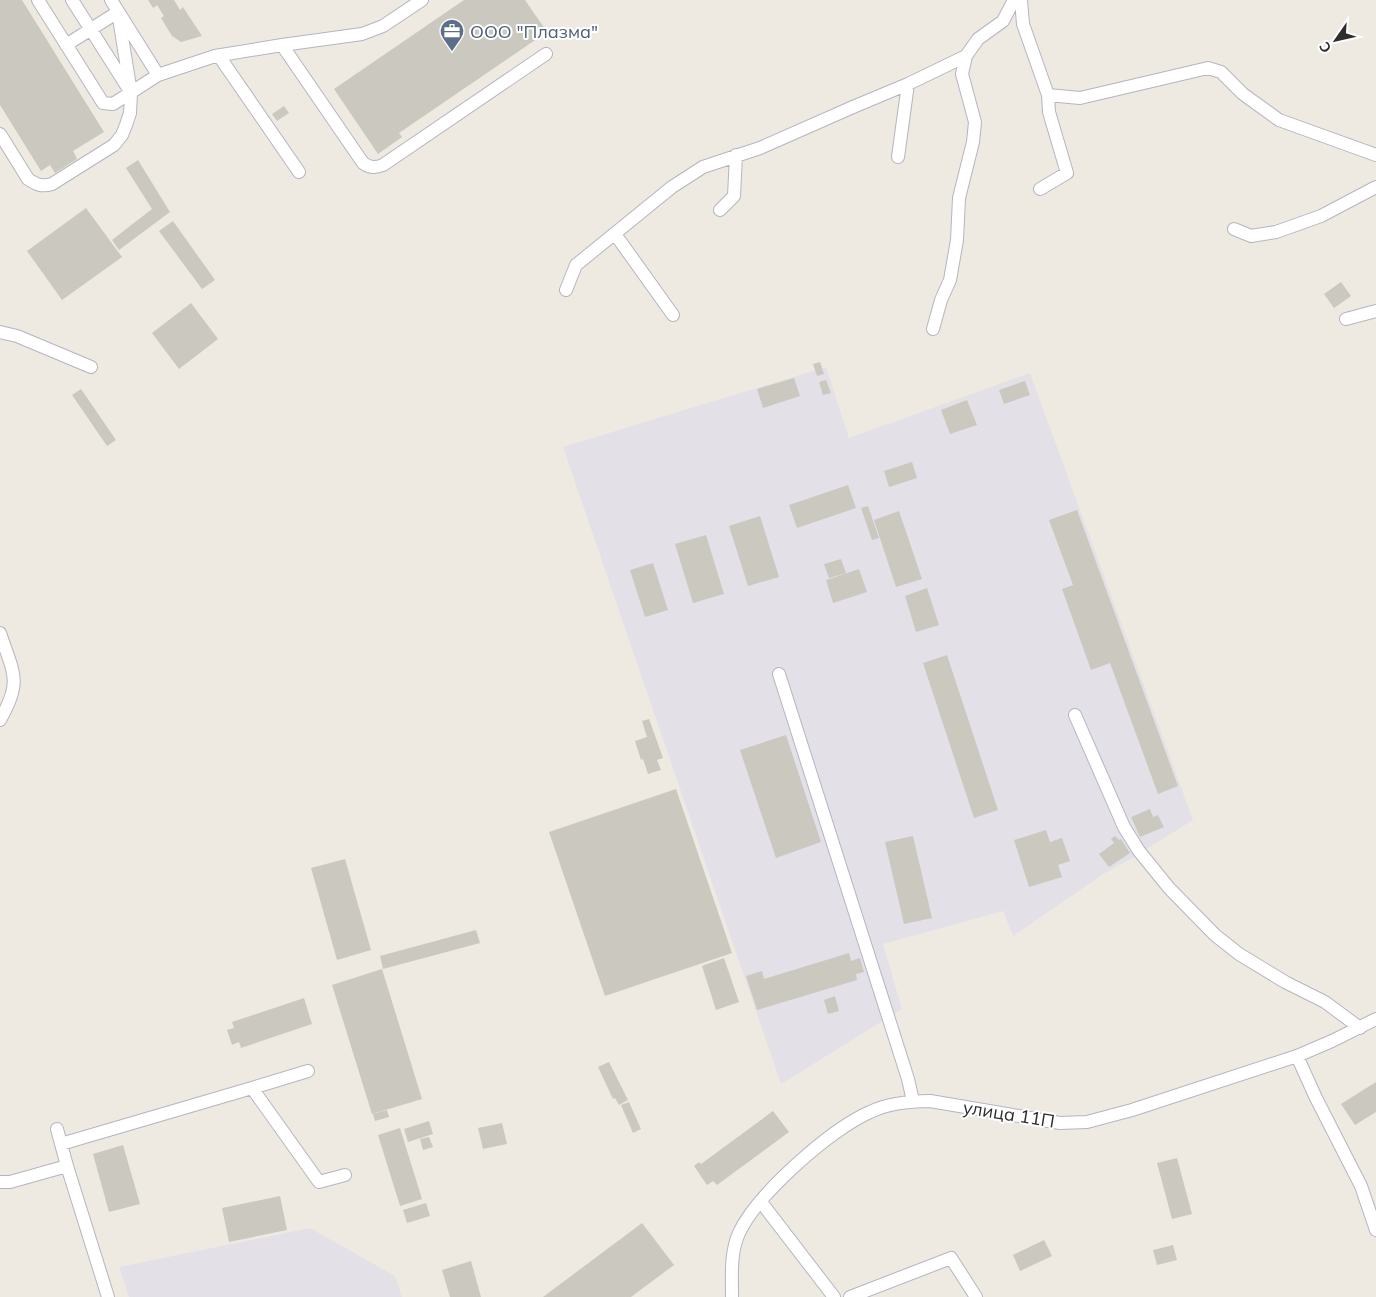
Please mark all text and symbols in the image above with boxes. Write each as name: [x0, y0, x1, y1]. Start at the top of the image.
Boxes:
north arrow: [1311, 15, 1361, 65]
office icon: ООО "Плазма": [439, 18, 465, 52]
place label: ООО "Плазма": [470, 20, 598, 43]
text: С: [1315, 38, 1335, 56]
street label: улица 11П: [962, 1095, 1056, 1133]

